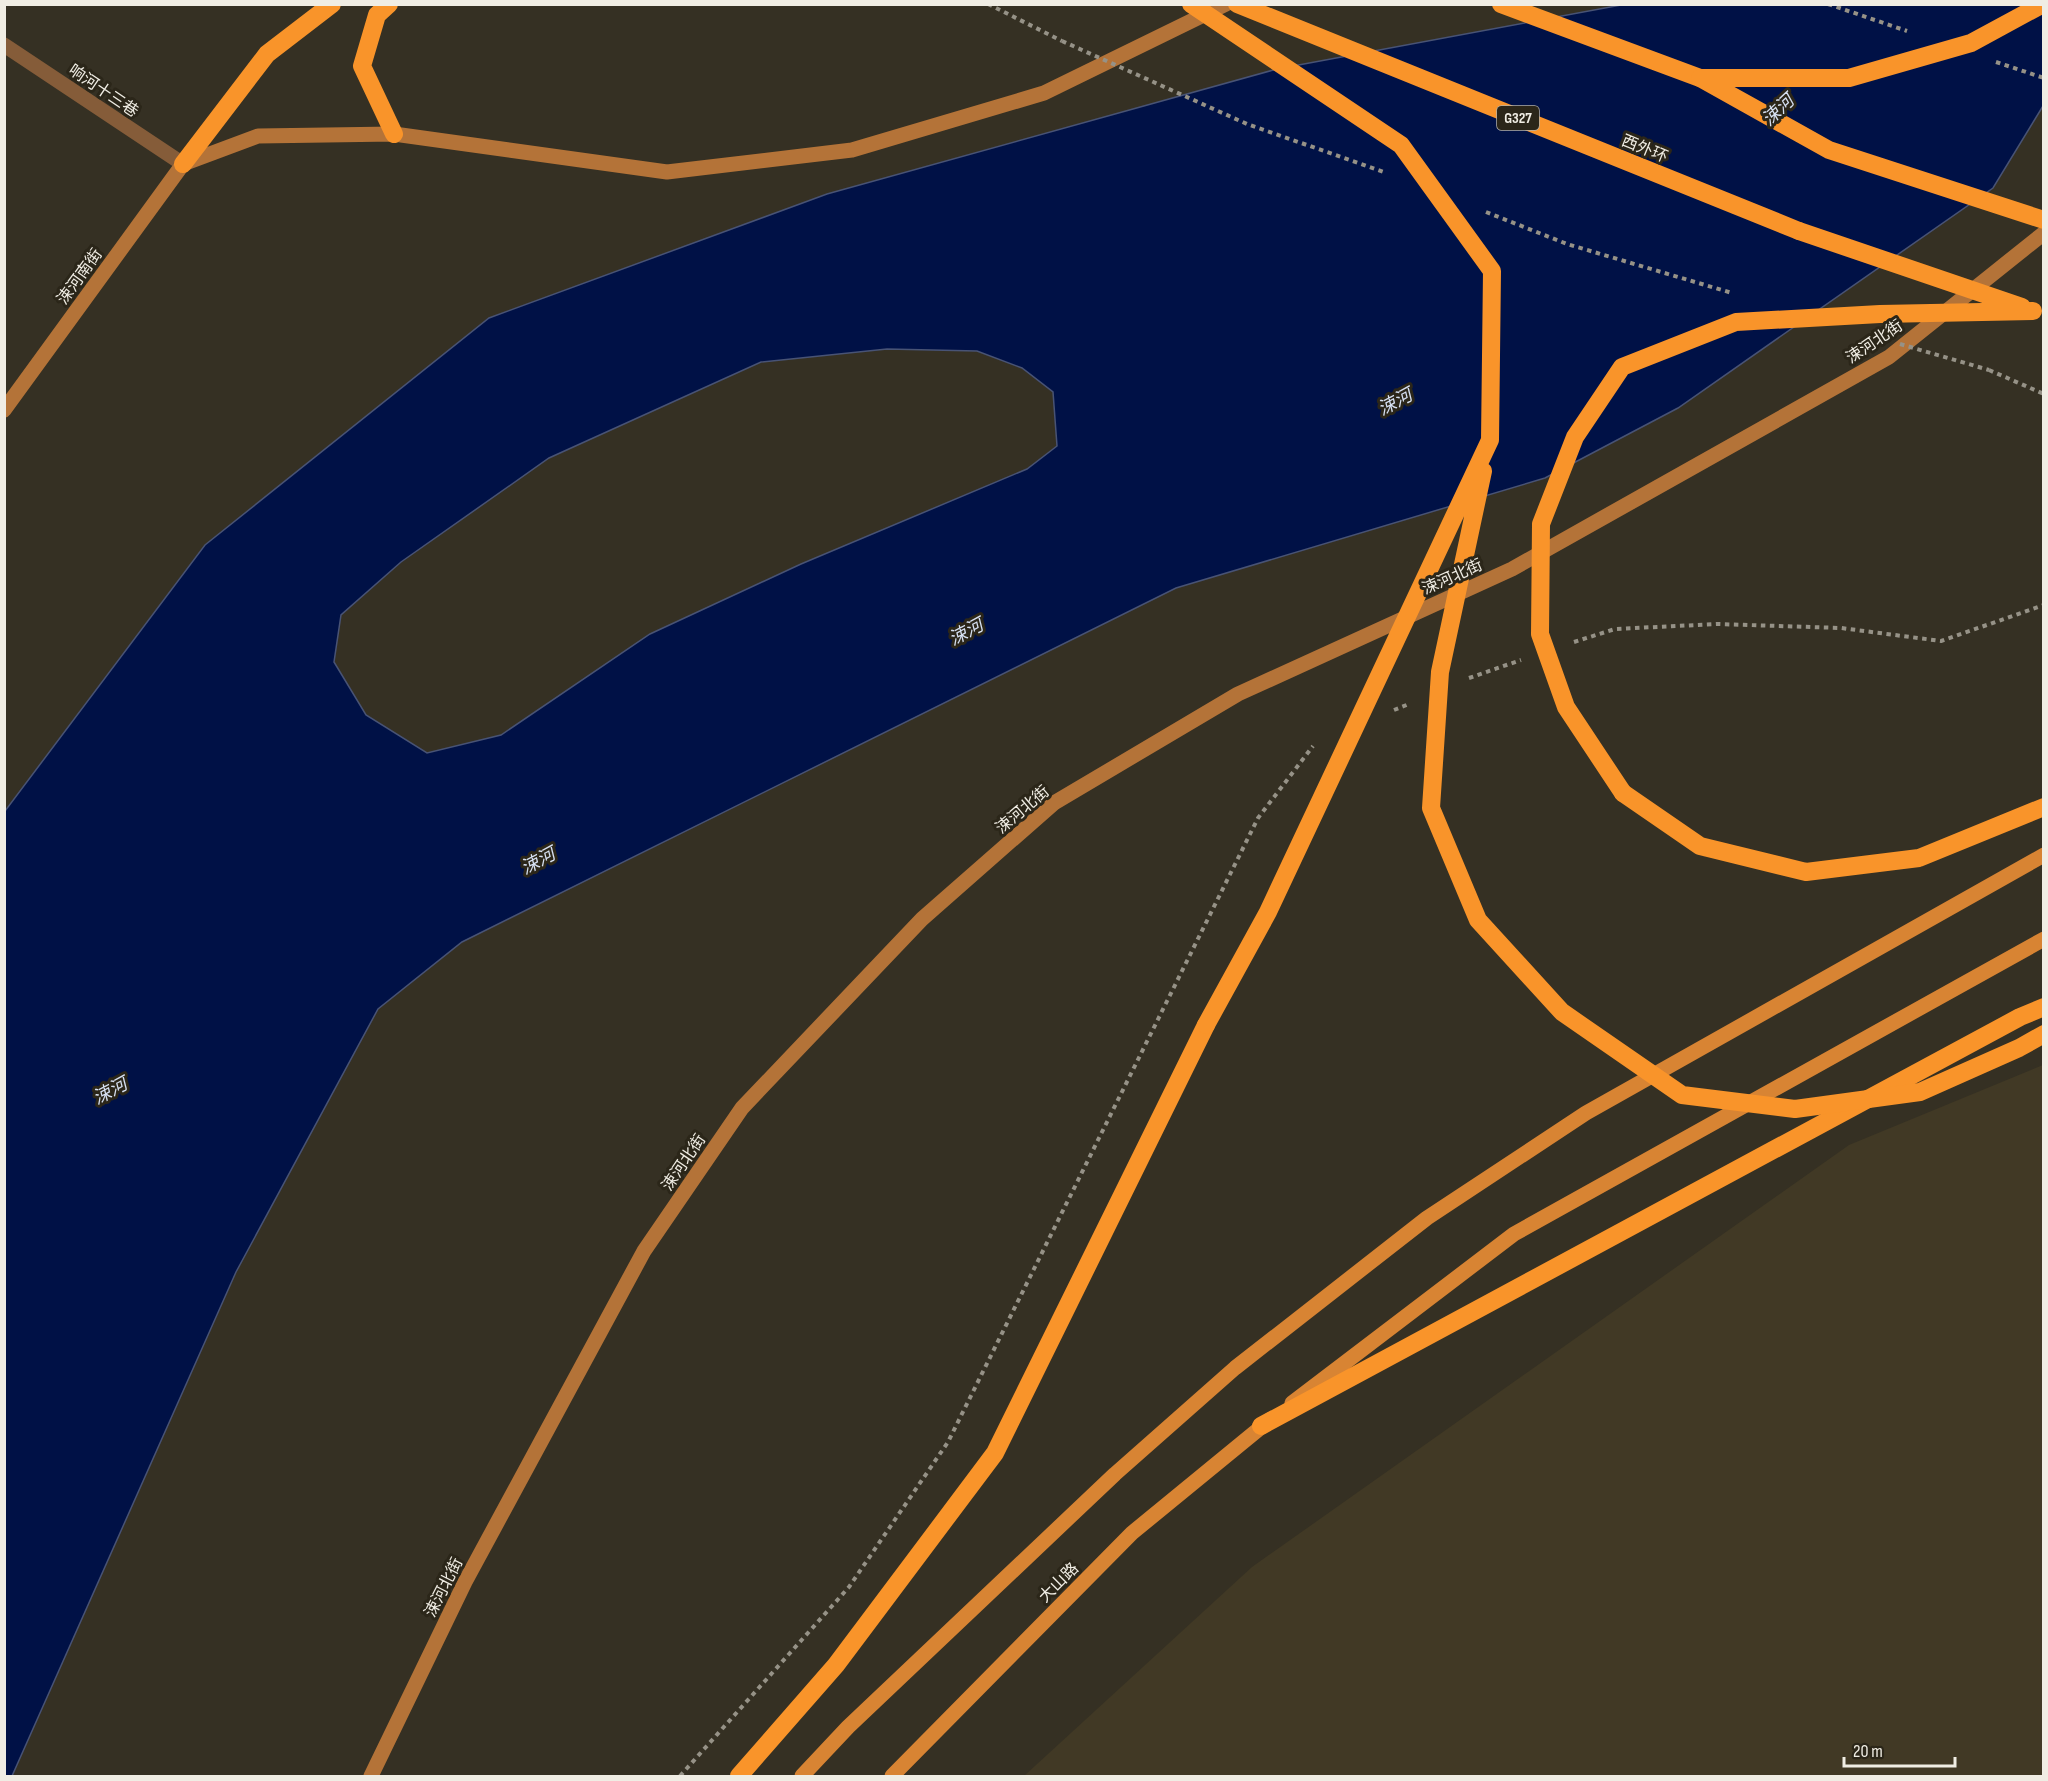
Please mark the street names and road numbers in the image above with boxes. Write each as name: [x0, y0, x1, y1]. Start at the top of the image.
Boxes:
street label: 响河十三巷: [65, 61, 142, 121]
road number: G327: [1497, 106, 1539, 130]
street label: 西外环: [1619, 132, 1670, 167]
street label: 涑河南街: [54, 245, 107, 308]
street label: 涑河北街: [1843, 316, 1907, 368]
street label: 涑河北街: [1420, 556, 1486, 599]
street label: 涑河北街: [992, 782, 1054, 838]
street label: 涑河北街: [658, 1131, 710, 1195]
street label: 涑河北街: [421, 1555, 467, 1621]
street label: 大山路: [1035, 1559, 1083, 1607]

